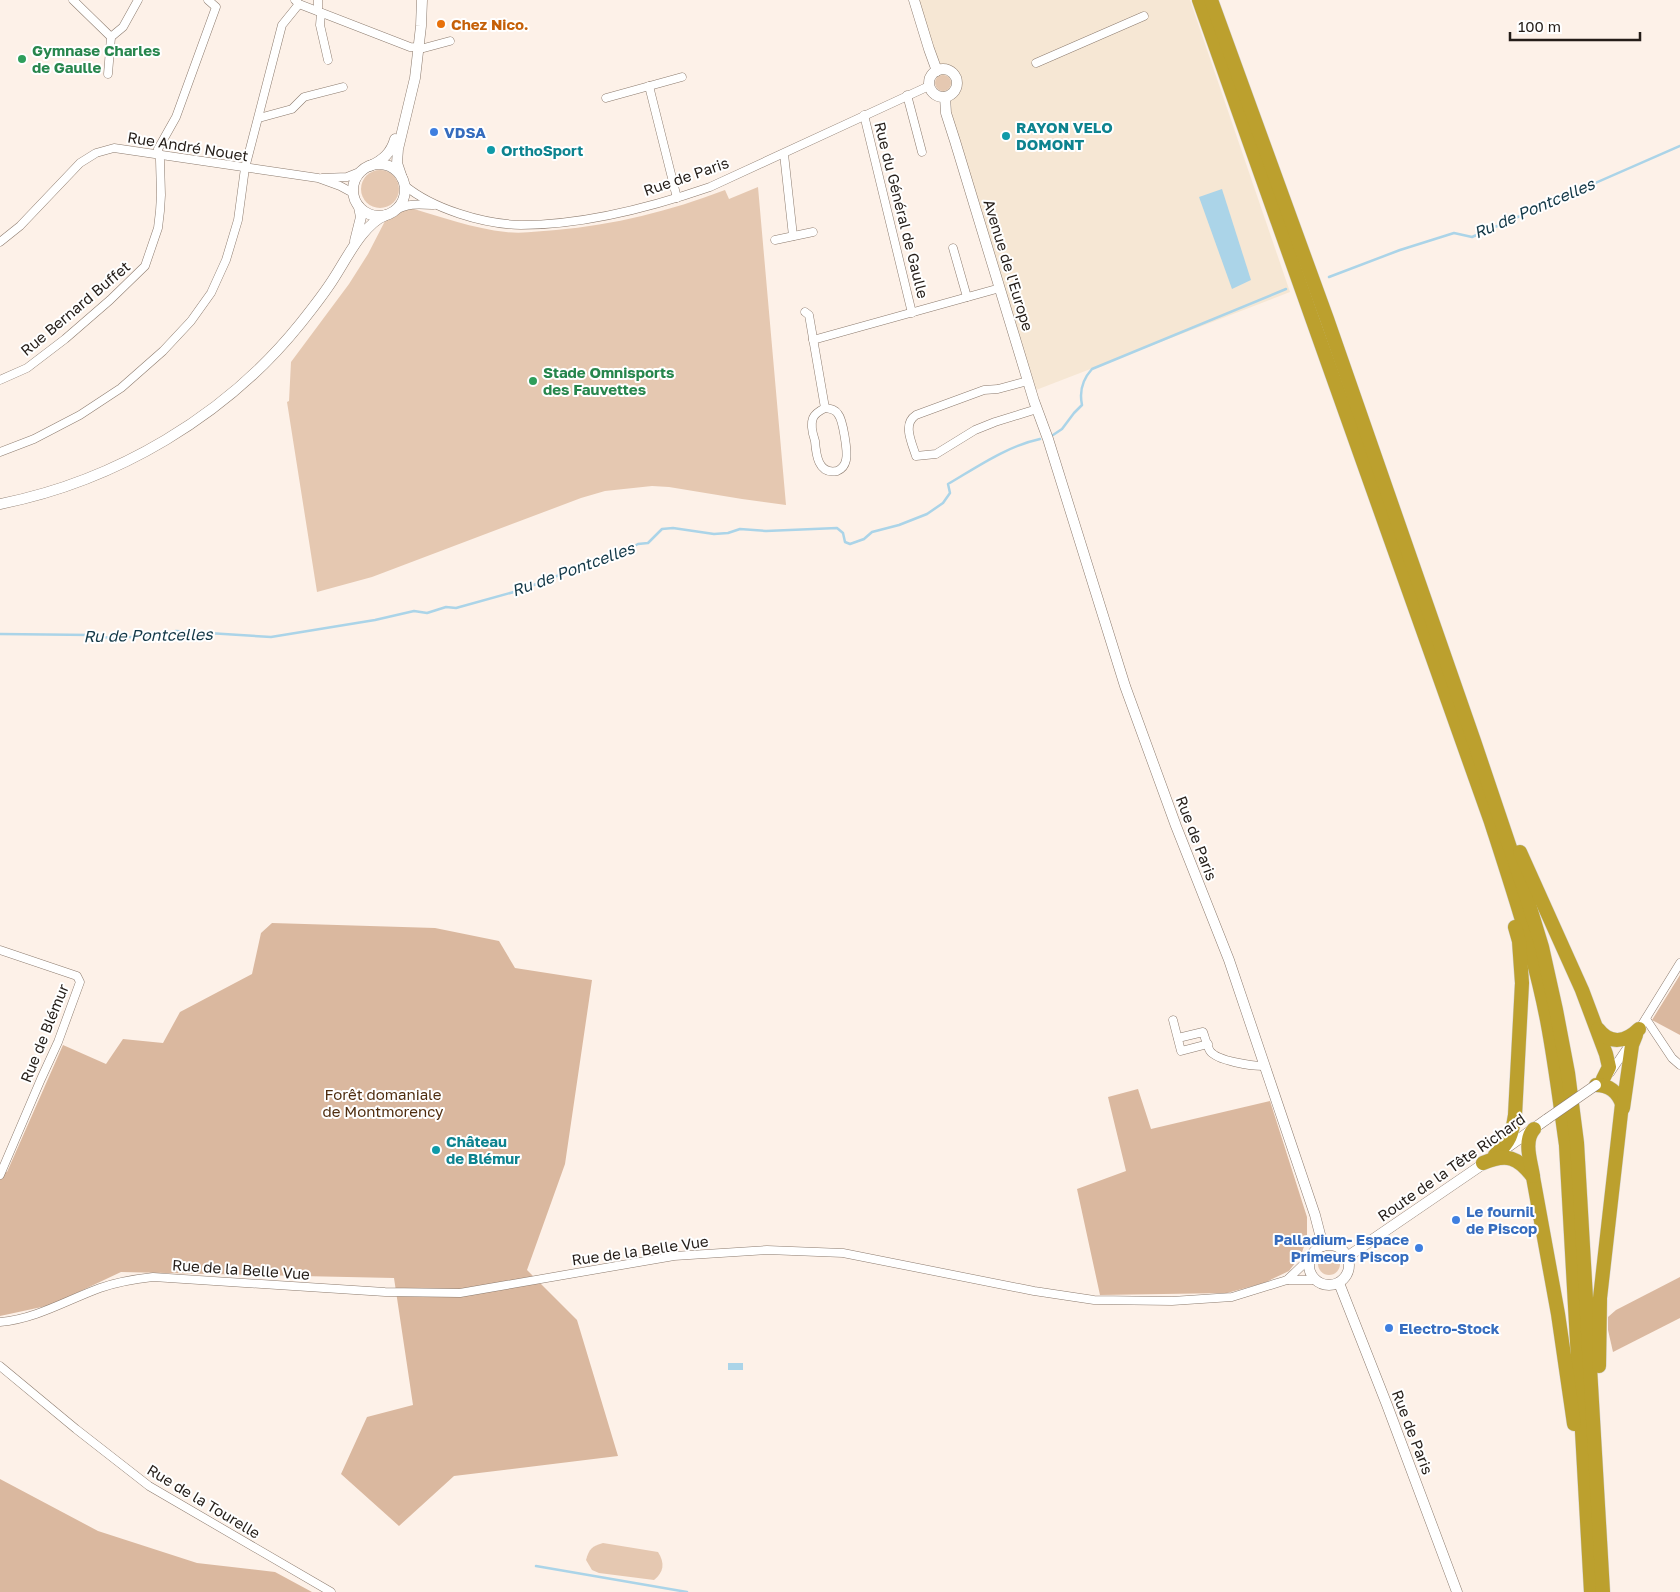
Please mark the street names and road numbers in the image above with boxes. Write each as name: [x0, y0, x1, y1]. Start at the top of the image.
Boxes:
street label: Rue du Général de Gaulle: [871, 120, 933, 300]
street label: Rue André Nouet: [126, 128, 250, 164]
street label: Rue de Paris: [641, 153, 731, 199]
street label: Avenue de l'Europe: [980, 197, 1038, 333]
street label: Rue Bernard Buffet: [17, 257, 133, 359]
street label: Rue de Paris: [1173, 793, 1221, 883]
street label: Rue de Blémur: [16, 981, 72, 1085]
street label: Route de la Tête Richard: [1374, 1109, 1528, 1225]
street label: Rue de la Belle Vue: [570, 1231, 710, 1269]
street label: Rue de la Belle Vue: [172, 1255, 311, 1283]
street label: Rue de Paris: [1389, 1387, 1437, 1477]
street label: Rue de la Tourelle: [144, 1460, 264, 1542]

